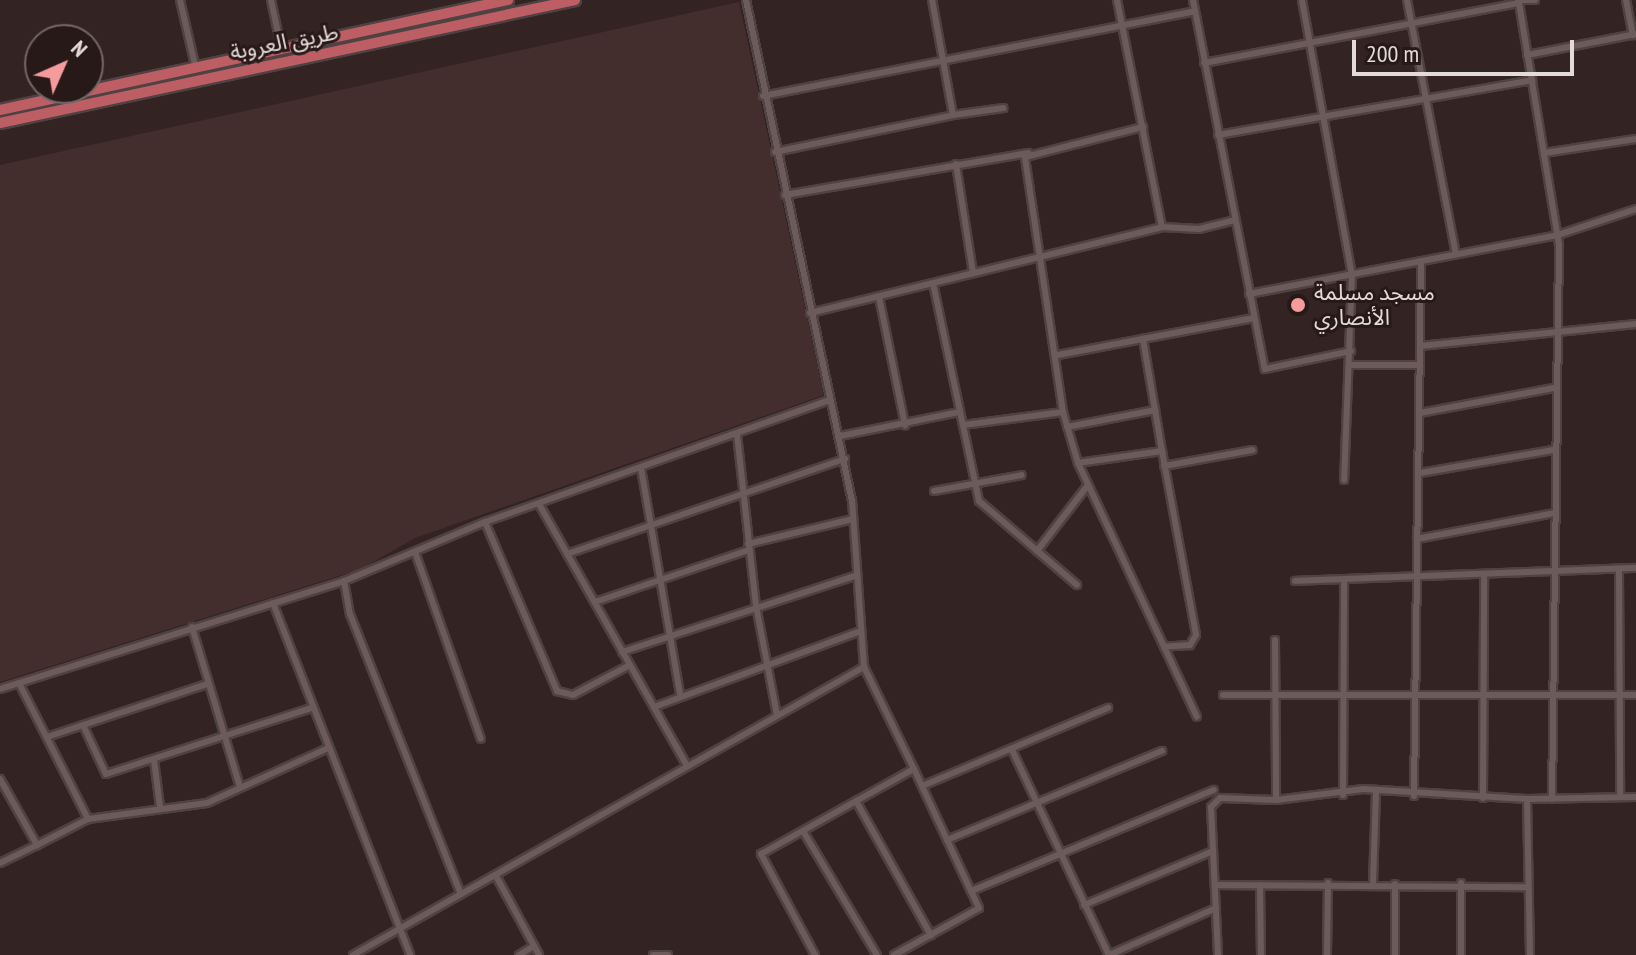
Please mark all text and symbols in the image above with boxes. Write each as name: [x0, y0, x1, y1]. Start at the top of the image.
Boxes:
street label: طريق العروبة: [228, 19, 340, 65]
north arrow: [24, 24, 104, 104]
scale bar: [1356, 24, 1578, 74]
text: N: [65, 34, 94, 63]
text: 200 m: [1366, 38, 1419, 69]
place label: مسجد مسلمة الأنصاري: [1314, 279, 1435, 330]
marker: مسجد مسلمة الأنصاري: [1289, 296, 1307, 314]

